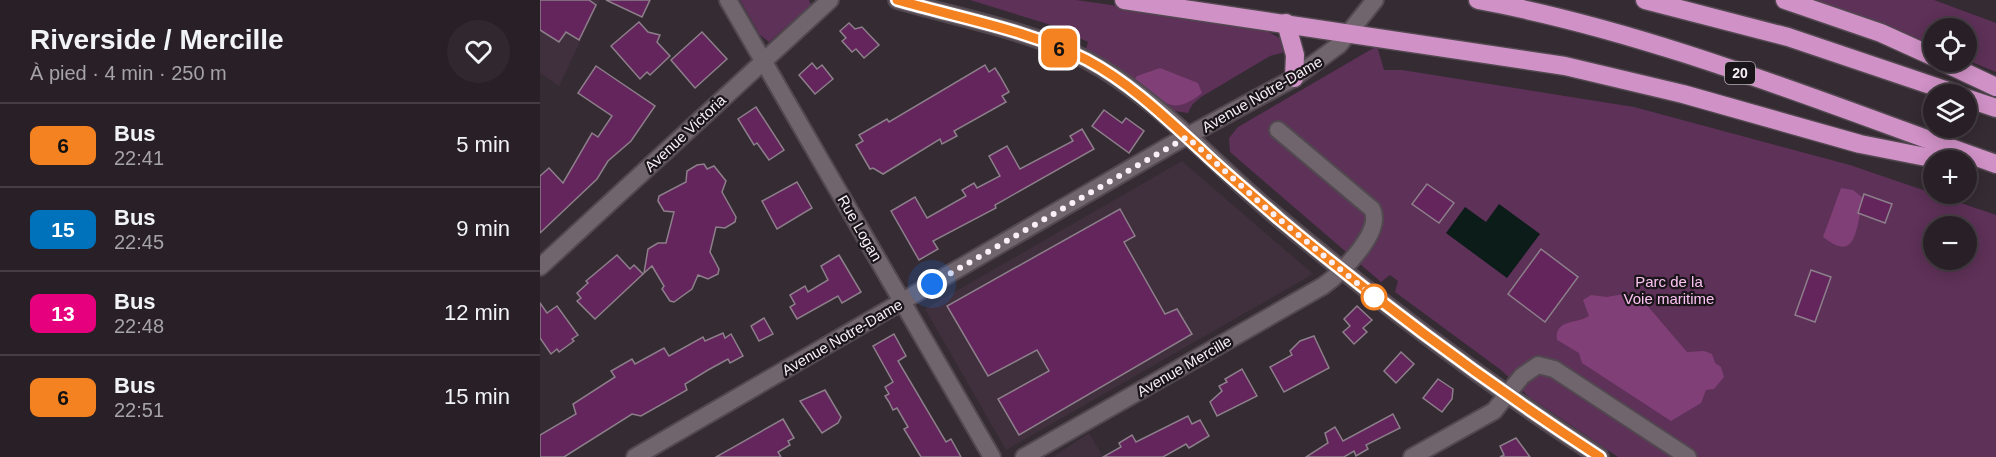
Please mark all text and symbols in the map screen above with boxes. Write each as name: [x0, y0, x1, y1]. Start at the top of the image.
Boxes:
map controls: [1923, 18, 1977, 270]
button: locate: [1923, 18, 1977, 72]
button: heart: [447, 20, 510, 83]
text: Riverside / Mercille: [30, 24, 284, 55]
line badge: 6: [1040, 28, 1078, 68]
text: 6: [1053, 37, 1065, 60]
street label: Avenue Notre-Dame: [1199, 53, 1325, 135]
text: À pied · 4 min · 250 m: [30, 62, 227, 84]
road number: 20: [1725, 62, 1755, 84]
button: layers: [1923, 84, 1977, 138]
street label: Avenue Victoria: [641, 91, 729, 175]
text: Bus: [114, 121, 156, 146]
text: 5 min: [456, 132, 510, 157]
text: 6: [57, 134, 69, 157]
text: 22:41: [114, 147, 164, 169]
button: +: [1923, 150, 1977, 204]
street label: Rue Logan: [834, 192, 886, 264]
text: Bus: [114, 205, 156, 230]
text: 9 min: [456, 216, 510, 241]
button: −: [1923, 216, 1977, 270]
text: 15: [51, 218, 75, 241]
text: 22:45: [114, 231, 164, 253]
your location: [917, 269, 947, 299]
park label: Parc de la Voie maritime: [1624, 273, 1714, 307]
unlabelled marker: [1361, 284, 1387, 310]
text: Bus: [114, 289, 156, 314]
street label: Avenue Notre-Dame: [779, 296, 905, 378]
text: 12 min: [444, 300, 510, 325]
text: 13: [51, 302, 75, 325]
text: 22:48: [114, 315, 164, 337]
street label: Avenue Mercille: [1134, 332, 1234, 400]
text: Bus: [114, 373, 156, 398]
text: 15 min: [444, 384, 510, 409]
text: 6: [57, 386, 69, 409]
text: 22:51: [114, 399, 164, 421]

